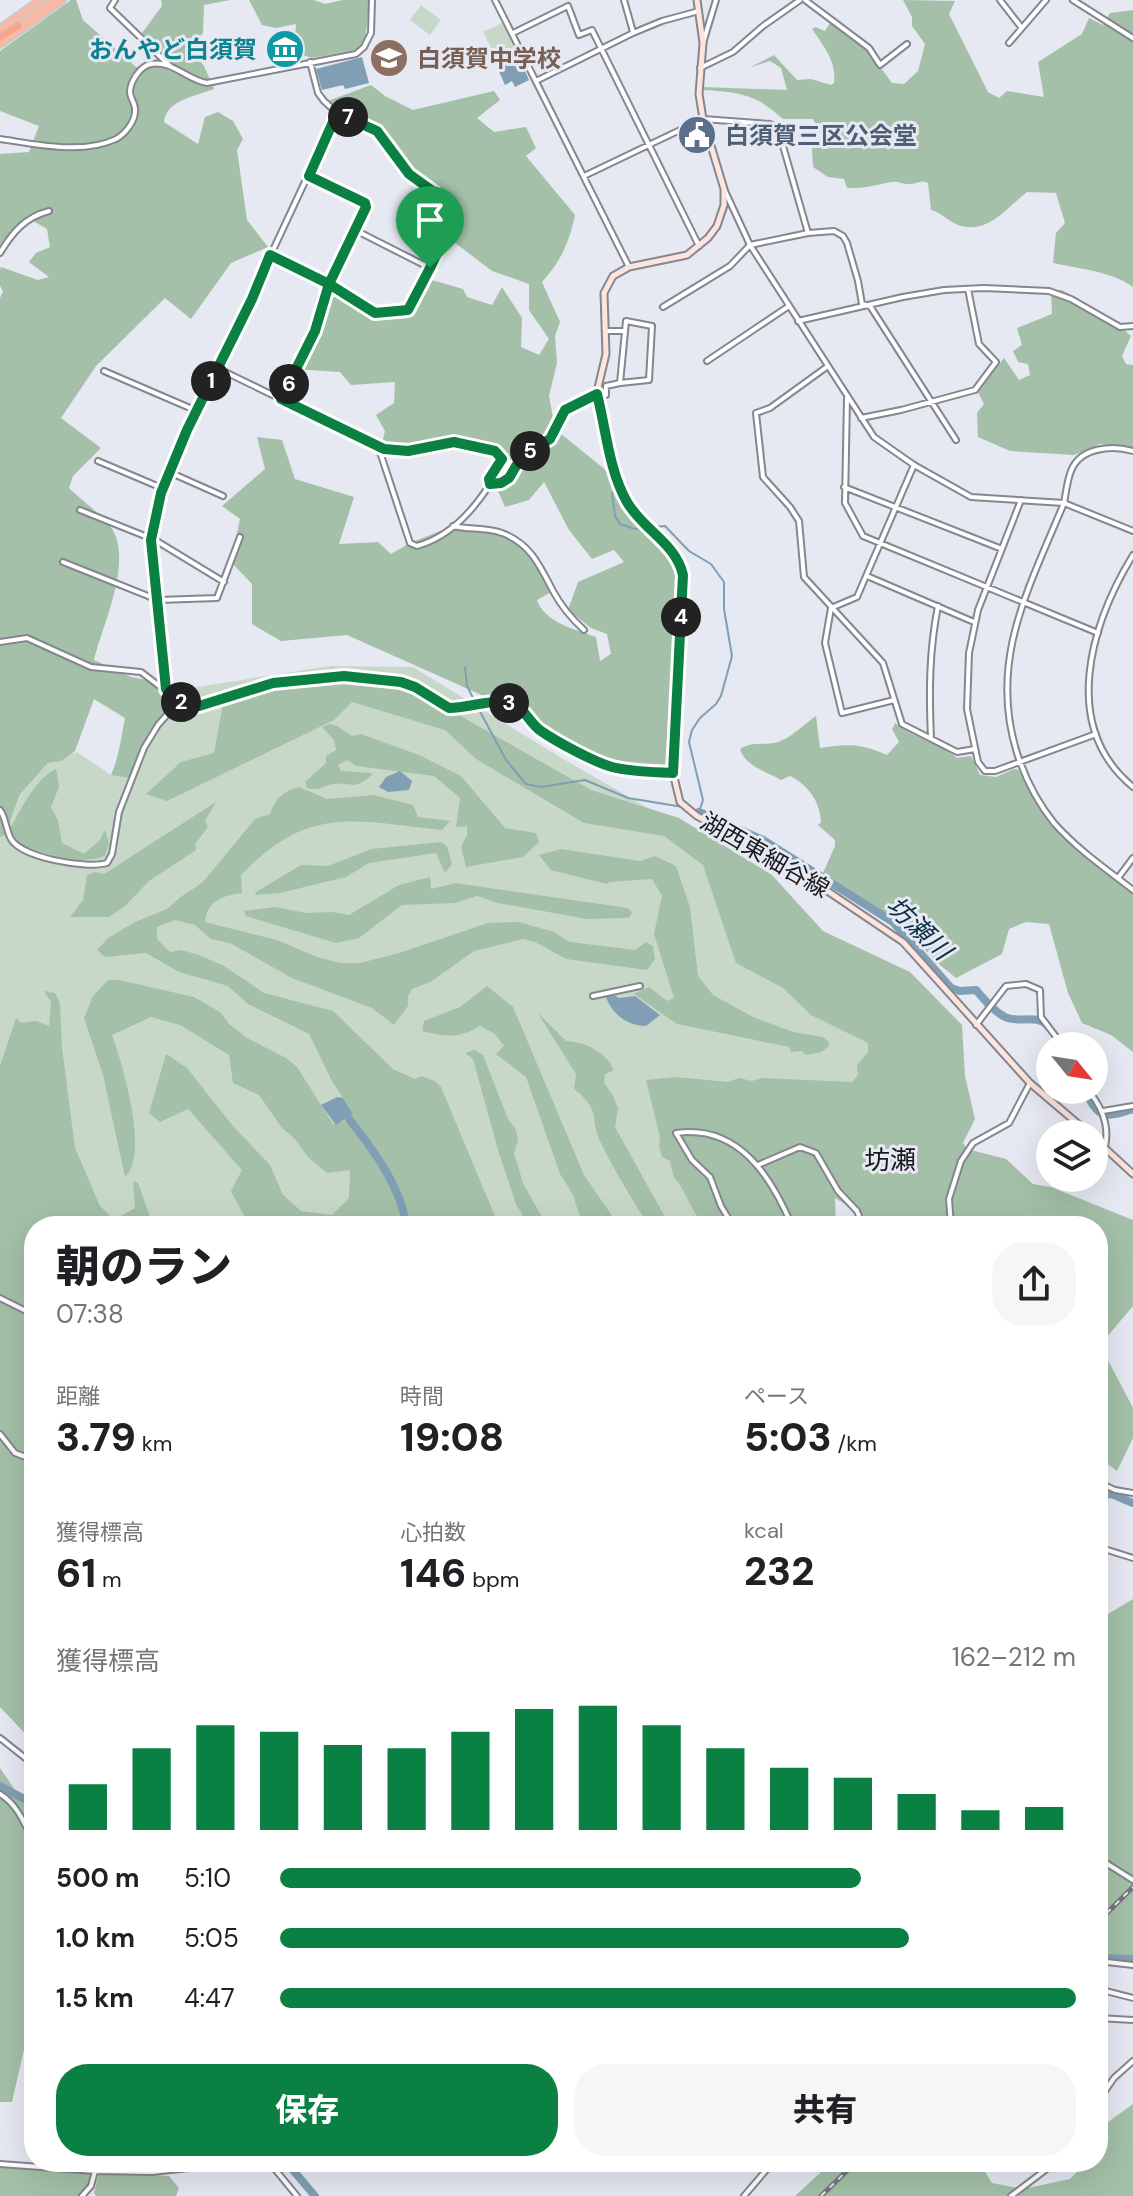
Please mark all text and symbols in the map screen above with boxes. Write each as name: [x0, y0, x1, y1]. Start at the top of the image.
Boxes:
museum icon: おんやど白須賀: [264, 28, 306, 70]
place label: おんやど白須賀: [89, 34, 257, 65]
school or university icon: 白須賀中学校: [368, 37, 410, 79]
place label: 白須賀中学校: [417, 43, 561, 74]
pin: 7: [328, 97, 368, 137]
text: 7: [342, 102, 354, 131]
public building icon: 白須賀三区公会堂: [676, 114, 718, 156]
place label: 白須賀三区公会堂: [725, 120, 917, 151]
pin: [396, 186, 464, 268]
icon: arrive: [408, 198, 452, 242]
pin: 1: [191, 361, 231, 401]
pin: 6: [269, 364, 309, 404]
text: 1: [207, 366, 215, 395]
text: 6: [282, 369, 296, 398]
pin: 5: [510, 431, 550, 471]
text: 5: [523, 436, 537, 465]
pin: 4: [661, 597, 701, 637]
text: 4: [674, 602, 688, 631]
pin: 2: [161, 682, 201, 722]
pin: 3: [489, 683, 529, 723]
text: 2: [175, 687, 187, 716]
text: 3: [502, 688, 516, 717]
street label: 湖西東細谷線: [695, 806, 835, 904]
water label: 坊瀬川: [879, 889, 961, 969]
north arrow: [1036, 1032, 1108, 1104]
map controls: [1036, 1032, 1108, 1192]
button: layers: [1036, 1120, 1108, 1192]
district label: 坊瀬: [864, 1143, 916, 1177]
text: 朝のラン: [56, 1238, 232, 1296]
button: share: [992, 1242, 1076, 1326]
text: 07:38: [56, 1297, 124, 1331]
text: 距離: [56, 1382, 100, 1411]
text: 時間: [400, 1382, 444, 1411]
text: ペース: [744, 1382, 809, 1411]
text: 3.79: [56, 1411, 136, 1463]
text: 19:08: [400, 1411, 504, 1463]
text: 5:03: [744, 1411, 832, 1463]
text: km: [136, 1429, 172, 1458]
text: /km: [832, 1429, 877, 1458]
text: kcal: [744, 1516, 784, 1545]
text: 獲得標高: [56, 1518, 144, 1547]
text: 心拍数: [400, 1518, 466, 1547]
text: 232: [744, 1545, 814, 1597]
text: 61: [56, 1547, 96, 1599]
text: 146: [400, 1547, 466, 1599]
text: m: [96, 1565, 122, 1594]
text: bpm: [466, 1565, 519, 1594]
text: 162–212 m: [952, 1640, 1076, 1674]
text: 獲得標高: [56, 1644, 160, 1678]
text: 500 m: [56, 1861, 139, 1895]
text: 5:10: [184, 1861, 231, 1895]
text: 1.0 km: [56, 1921, 135, 1955]
text: 5:05: [184, 1921, 239, 1955]
text: 1.5 km: [56, 1981, 134, 2015]
text: 4:47: [184, 1981, 235, 2015]
button: 保存: [56, 2064, 558, 2156]
button: 共有: [574, 2064, 1076, 2156]

